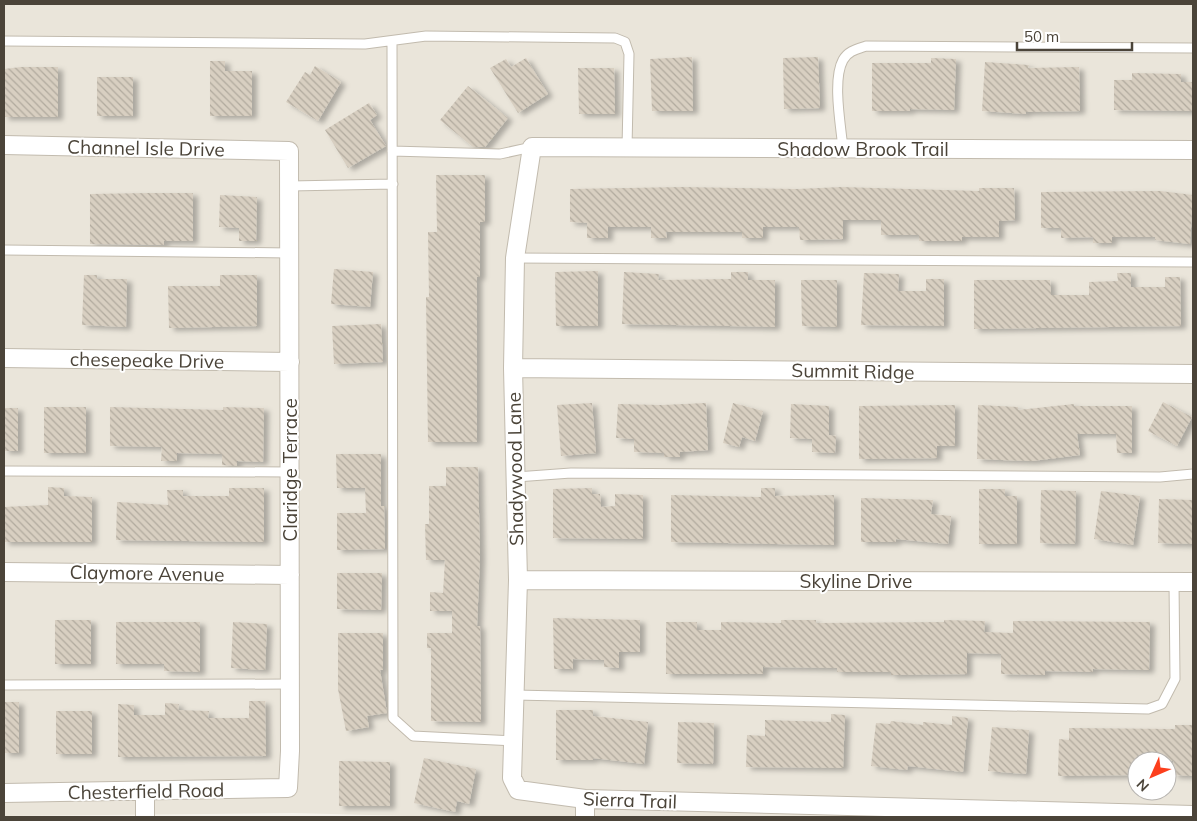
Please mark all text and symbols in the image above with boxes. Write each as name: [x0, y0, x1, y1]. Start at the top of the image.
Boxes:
scale bar: [1017, 20, 1132, 52]
text: 50 m: [1024, 27, 1059, 46]
street label: Channel Isle Drive: [67, 135, 225, 161]
street label: Shadow Brook Trail: [777, 137, 949, 161]
street label: chesepeake Drive: [70, 347, 224, 373]
street label: Summit Ridge: [791, 358, 915, 384]
street label: Shadywood Lane: [502, 392, 528, 546]
street label: Claridge Terrace: [278, 398, 302, 542]
street label: Claymore Avenue: [69, 560, 225, 586]
street label: Skyline Drive: [800, 569, 912, 593]
north arrow: [1127, 751, 1177, 801]
text: N: [1133, 775, 1153, 795]
street label: Chesterfield Road: [67, 778, 225, 804]
street label: Sierra Trail: [583, 786, 677, 814]

